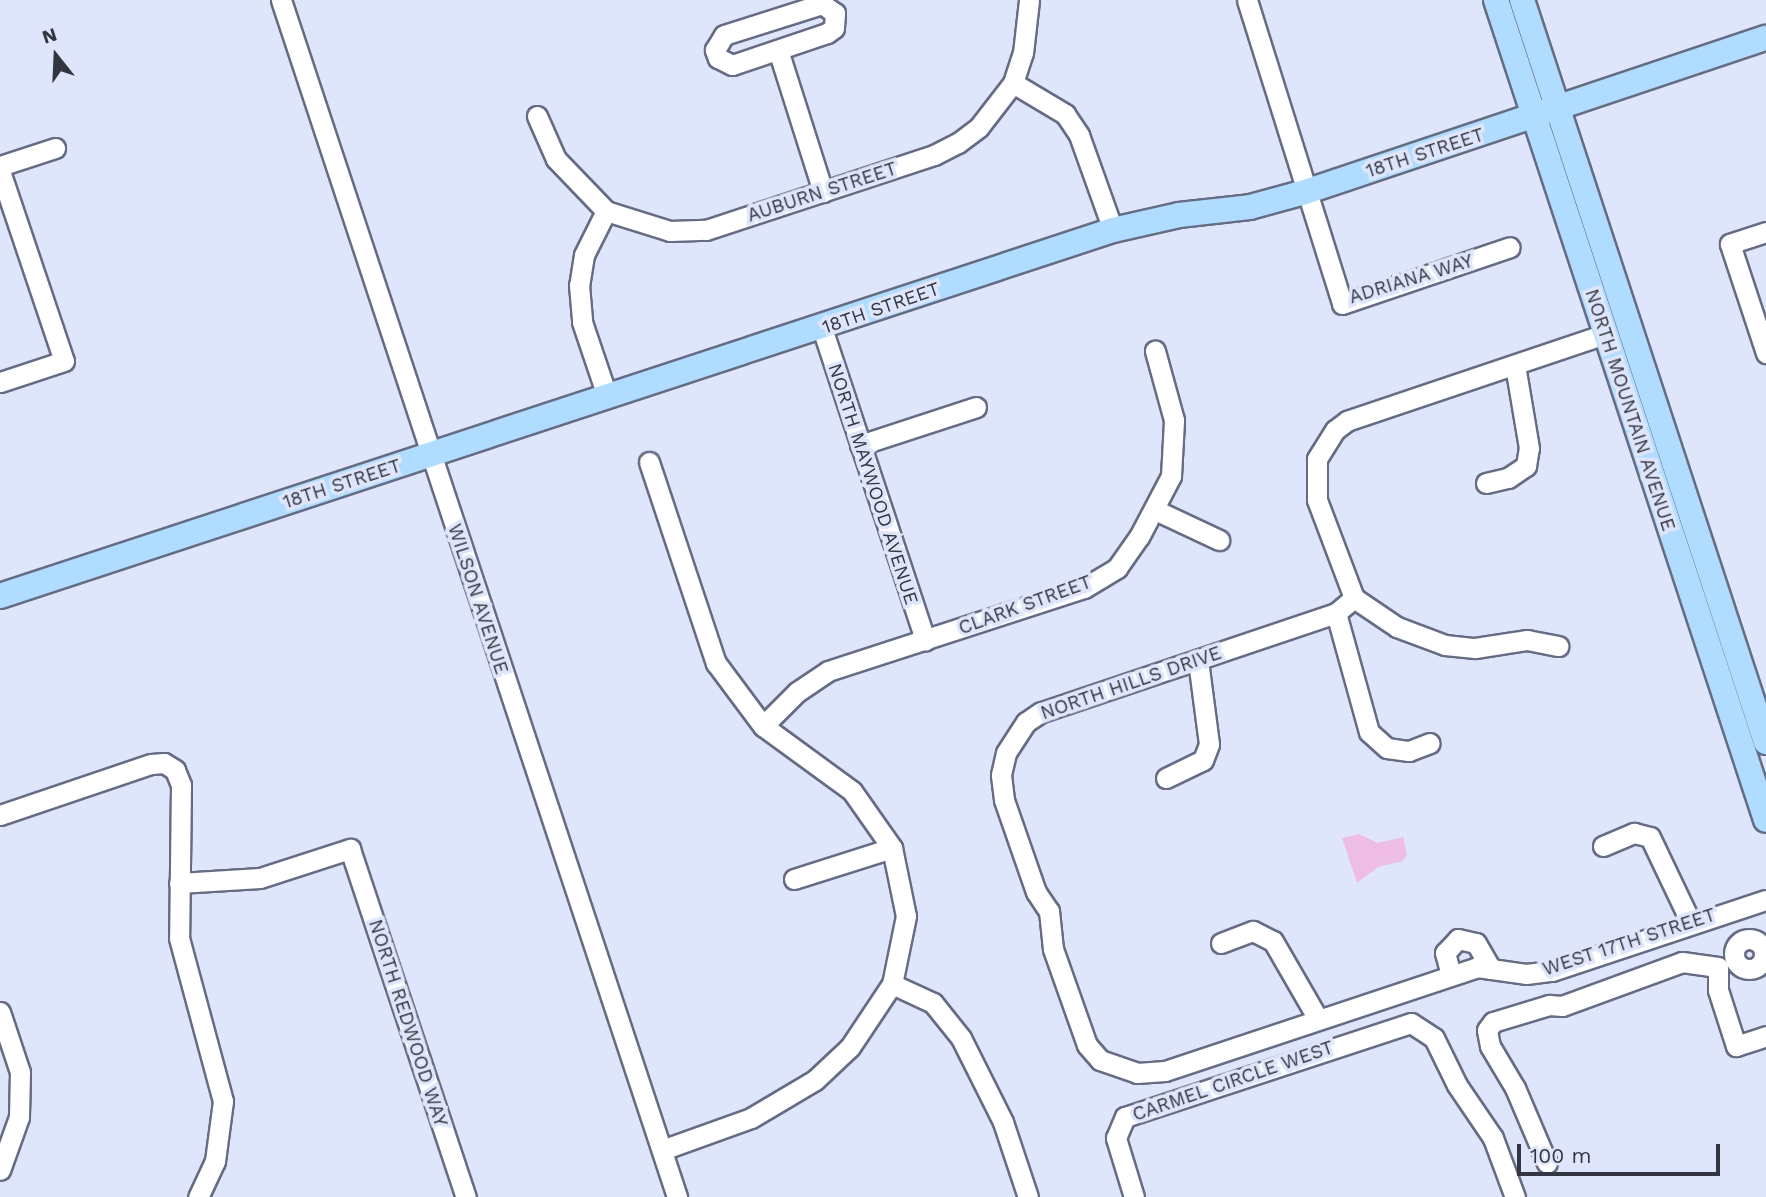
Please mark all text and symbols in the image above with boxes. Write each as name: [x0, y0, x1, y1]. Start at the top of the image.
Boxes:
north arrow: [21, 21, 91, 91]
text: N: [39, 22, 60, 49]
street label: 18TH STREET: [1363, 123, 1487, 183]
street label: AUBURN STREET: [744, 157, 900, 227]
street label: ADRIANA WAY: [1346, 249, 1476, 309]
street label: 18TH STREET: [819, 277, 943, 339]
street label: NORTH MOUNTAIN AVENUE: [1580, 286, 1680, 534]
street label: NORTH MAYWOOD AVENUE: [823, 360, 923, 608]
street label: 18TH STREET: [280, 454, 404, 514]
street label: WILSON AVENUE: [443, 521, 513, 677]
street label: CLARK STREET: [955, 570, 1095, 640]
street label: NORTH HILLS DRIVE: [1038, 641, 1224, 725]
street label: WEST 17TH STREET: [1539, 903, 1719, 981]
street label: NORTH REDWOOD WAY: [364, 916, 452, 1130]
street label: CARMEL CIRCLE WEST: [1129, 1036, 1337, 1126]
scale bar: [1521, 1130, 1724, 1174]
text: 100 m: [1530, 1143, 1592, 1168]

